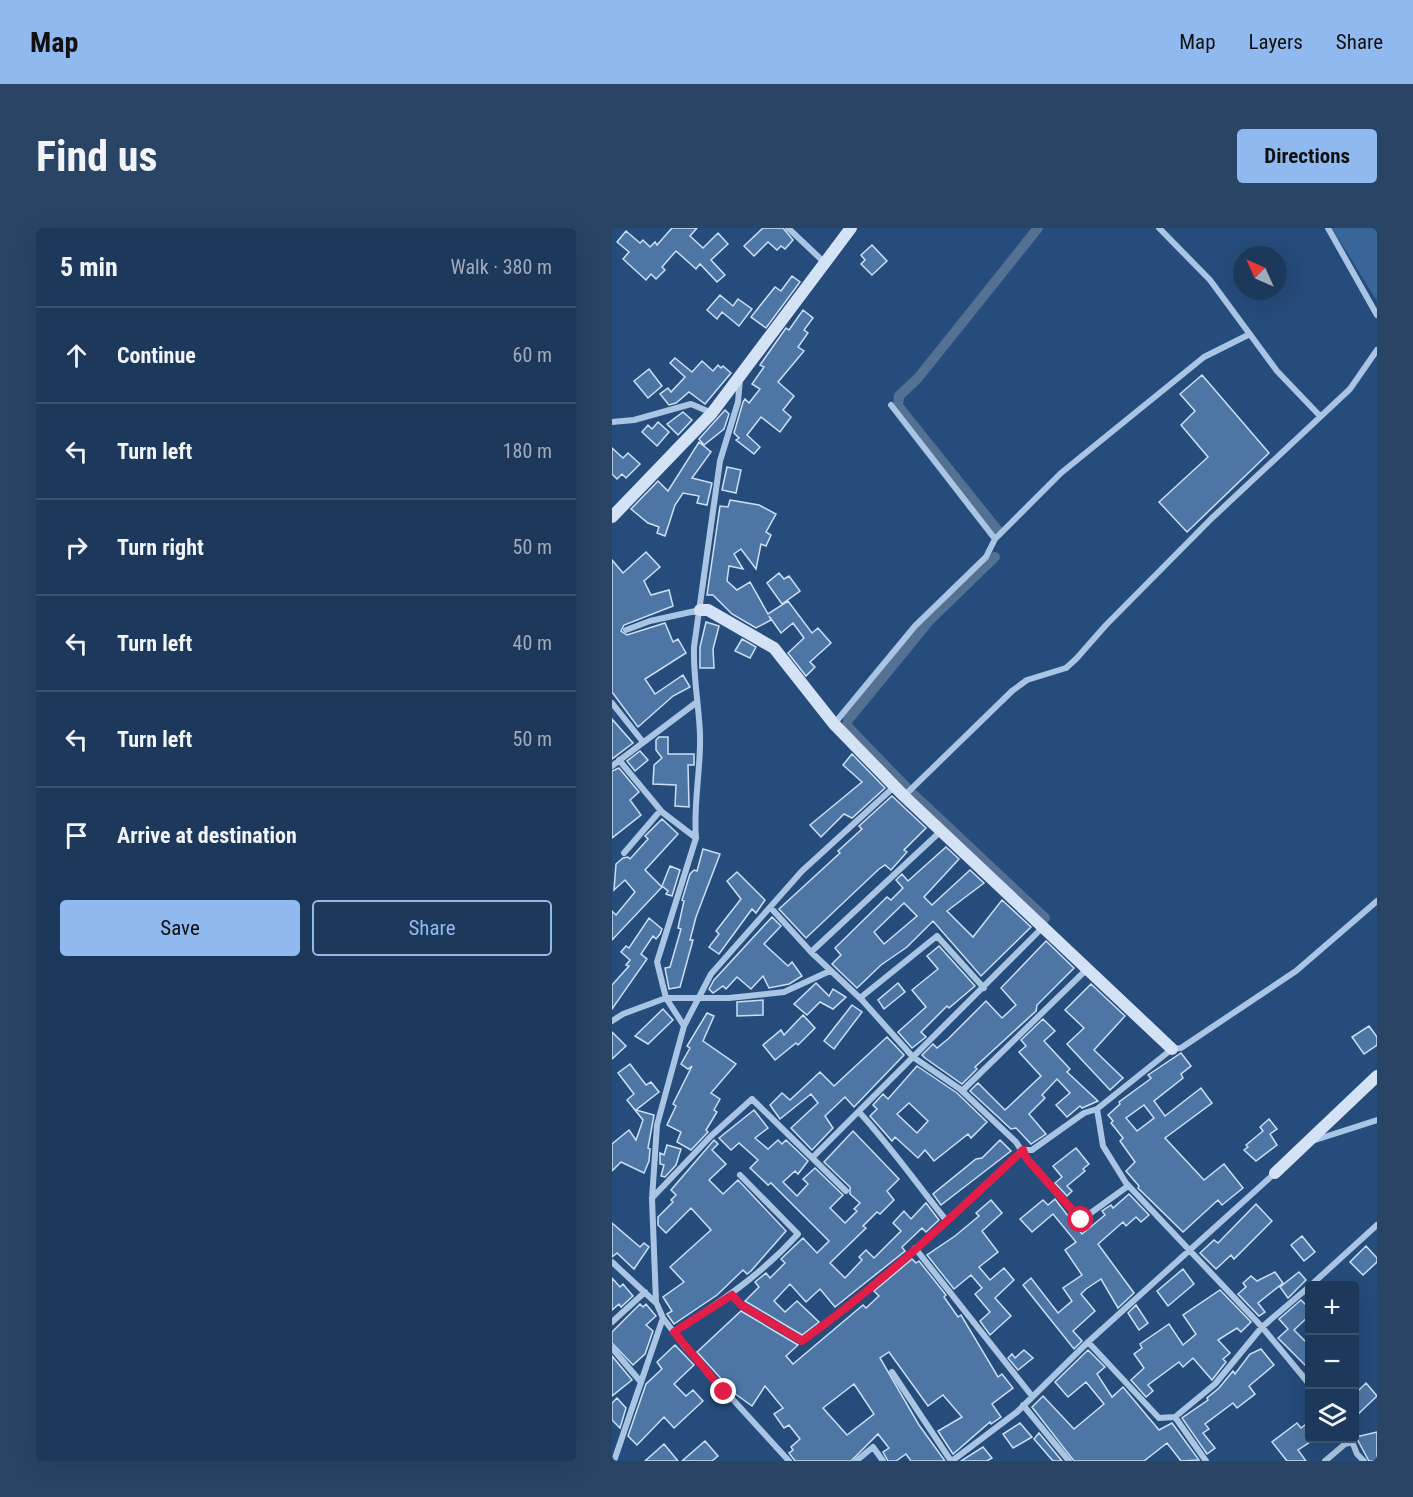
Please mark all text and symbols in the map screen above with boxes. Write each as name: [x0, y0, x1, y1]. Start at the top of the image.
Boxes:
text: Map: [30, 26, 78, 59]
text: Map: [1179, 30, 1216, 54]
text: Layers: [1249, 30, 1303, 54]
text: Share: [1336, 30, 1383, 54]
button: Directions: [1237, 129, 1377, 183]
text: Find us: [36, 132, 157, 181]
north arrow: [1233, 246, 1287, 300]
text: 5 min: [60, 252, 118, 282]
text: Walk · 380 m: [451, 255, 552, 279]
icon: ahead: [60, 339, 93, 372]
text: Continue: [117, 343, 196, 368]
text: 60 m: [513, 343, 552, 367]
icon: left: [60, 435, 93, 468]
text: Turn left: [117, 439, 192, 464]
text: 180 m: [503, 439, 552, 463]
icon: right: [60, 531, 93, 564]
text: Turn right: [117, 535, 204, 560]
text: 50 m: [513, 535, 552, 559]
icon: left: [60, 627, 93, 660]
text: Turn left: [117, 631, 192, 656]
text: 40 m: [513, 631, 552, 655]
icon: left: [60, 723, 93, 756]
text: Turn left: [117, 727, 192, 752]
text: 50 m: [513, 727, 552, 751]
icon: arrive: [60, 819, 93, 852]
text: Arrive at destination: [117, 823, 297, 848]
button: Save: [60, 900, 300, 956]
button: Share: [312, 900, 552, 956]
route start: [1067, 1206, 1093, 1232]
map controls: [1305, 1281, 1359, 1443]
button: +: [1305, 1281, 1359, 1335]
button: −: [1305, 1335, 1359, 1389]
route end: [710, 1378, 736, 1404]
button: layers: [1305, 1389, 1359, 1443]

